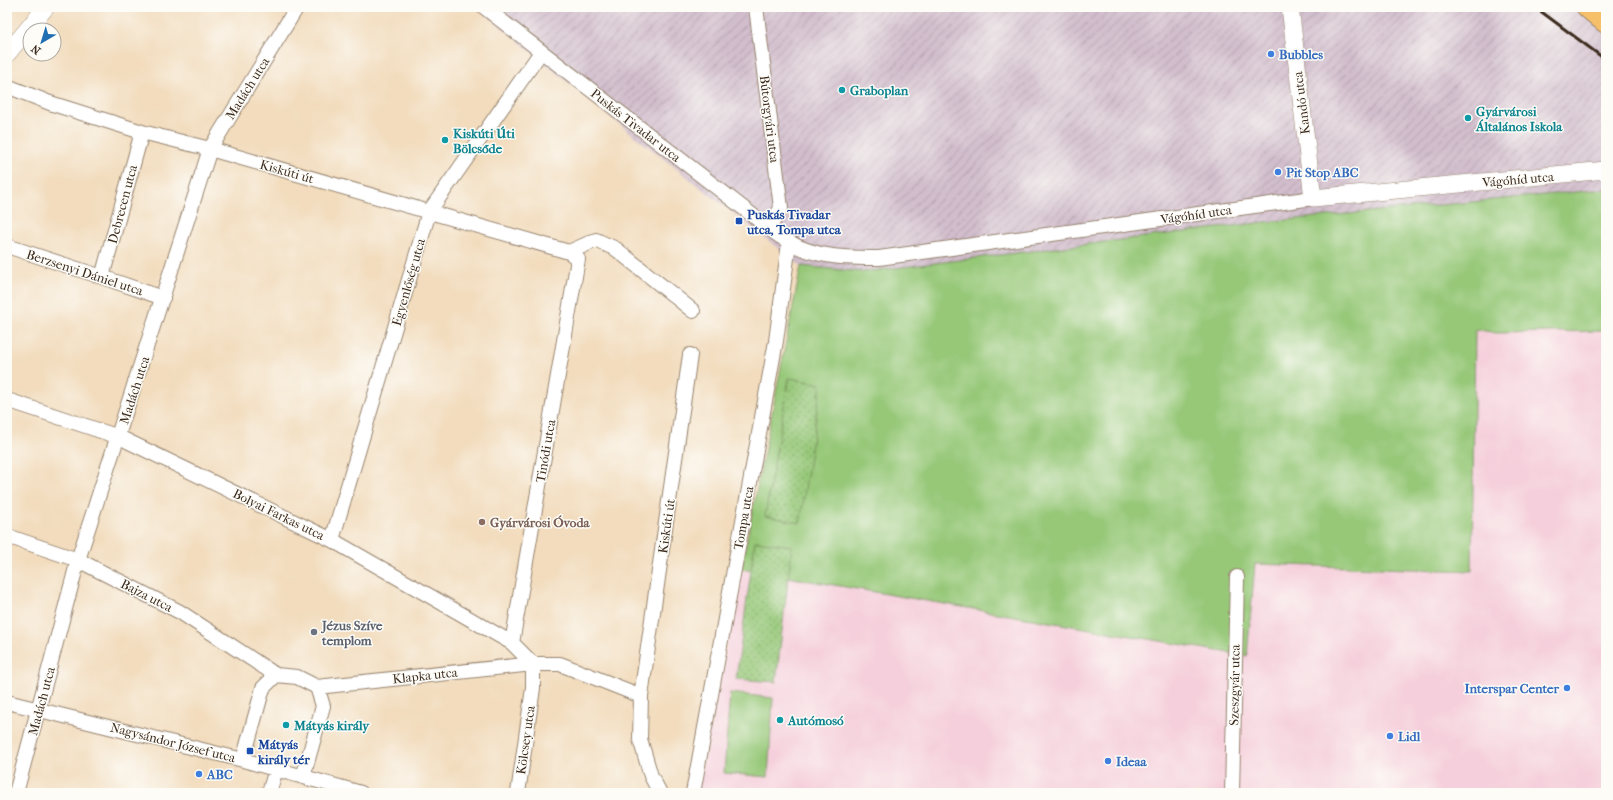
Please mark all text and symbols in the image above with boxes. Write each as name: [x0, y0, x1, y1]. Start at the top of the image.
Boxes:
north arrow: [22, 22, 62, 62]
text: N: [28, 41, 43, 57]
place label: Bubbles: [1279, 47, 1323, 62]
marker: Bubbles: [1266, 49, 1276, 59]
street label: Madách utca: [222, 54, 273, 122]
street label: Kandó utca: [1290, 70, 1313, 135]
street label: Bútorgyári utca: [757, 74, 782, 165]
place label: Graboplan: [850, 83, 909, 99]
marker: Graboplan: [837, 85, 847, 95]
street label: Puskás Tivadar utca: [588, 86, 684, 166]
place label: Gyárvárosi Általános Iskola: [1475, 104, 1563, 134]
marker: Gyárvárosi Általános Iskola: [1463, 113, 1473, 123]
place label: Kiskúti Úti Bölcsőde: [453, 126, 515, 156]
marker: Kiskúti Úti Bölcsőde: [440, 135, 450, 145]
street label: Kiskúti út: [258, 157, 316, 186]
street label: Debrecen utca: [105, 162, 140, 245]
place label: Pit Stop ABC: [1286, 165, 1359, 181]
marker: Pit Stop ABC: [1273, 167, 1283, 177]
street label: Vágóhíd utca: [1481, 169, 1555, 190]
street label: Vágóhíd utca: [1159, 202, 1234, 227]
place label: Puskás Tivadar utca, Tompa utca: [746, 207, 842, 238]
marker: Puskás Tivadar utca, Tompa utca: [734, 216, 744, 226]
street label: Egyenlőség utca: [389, 236, 428, 328]
street label: Berzsenyi Dániel utca: [25, 247, 146, 299]
street label: Madách utca: [116, 353, 153, 426]
street label: Tinódi utca: [533, 417, 559, 484]
street label: Tompa utca: [731, 484, 757, 551]
street label: Bolyai Farkas utca: [231, 486, 328, 544]
street label: Kiskúti út: [655, 497, 678, 555]
place label: Gyárvárosi Óvoda: [490, 515, 591, 531]
marker: Gyárvárosi Óvoda: [477, 517, 487, 527]
street label: Bajza utca: [118, 576, 176, 615]
place label: Jézus Szíve templom: [320, 618, 383, 649]
marker: Jézus Szíve templom: [309, 627, 319, 637]
street label: Szeszgyár utca: [1226, 643, 1243, 726]
street label: Madách utca: [25, 664, 58, 737]
street label: Klapka utca: [392, 665, 459, 686]
place label: Interspar Center: [1464, 681, 1559, 697]
marker: Interspar Center: [1562, 683, 1572, 693]
street label: Kölcsey utca: [513, 704, 538, 775]
place label: Autómosó: [787, 713, 844, 728]
marker: Autómosó: [775, 715, 785, 725]
place label: Mátyás király: [293, 718, 370, 734]
street label: Nagysándor József utca: [109, 720, 238, 766]
marker: Mátyás király: [281, 720, 291, 730]
place label: Lidl: [1398, 729, 1421, 744]
marker: Lidl: [1385, 731, 1395, 741]
place label: Mátyás király tér: [257, 737, 310, 768]
marker: Mátyás király tér: [245, 746, 255, 756]
place label: Ideaa: [1116, 754, 1147, 769]
marker: Ideaa: [1103, 756, 1113, 766]
place label: ABC: [206, 767, 233, 782]
marker: ABC: [194, 769, 204, 779]

